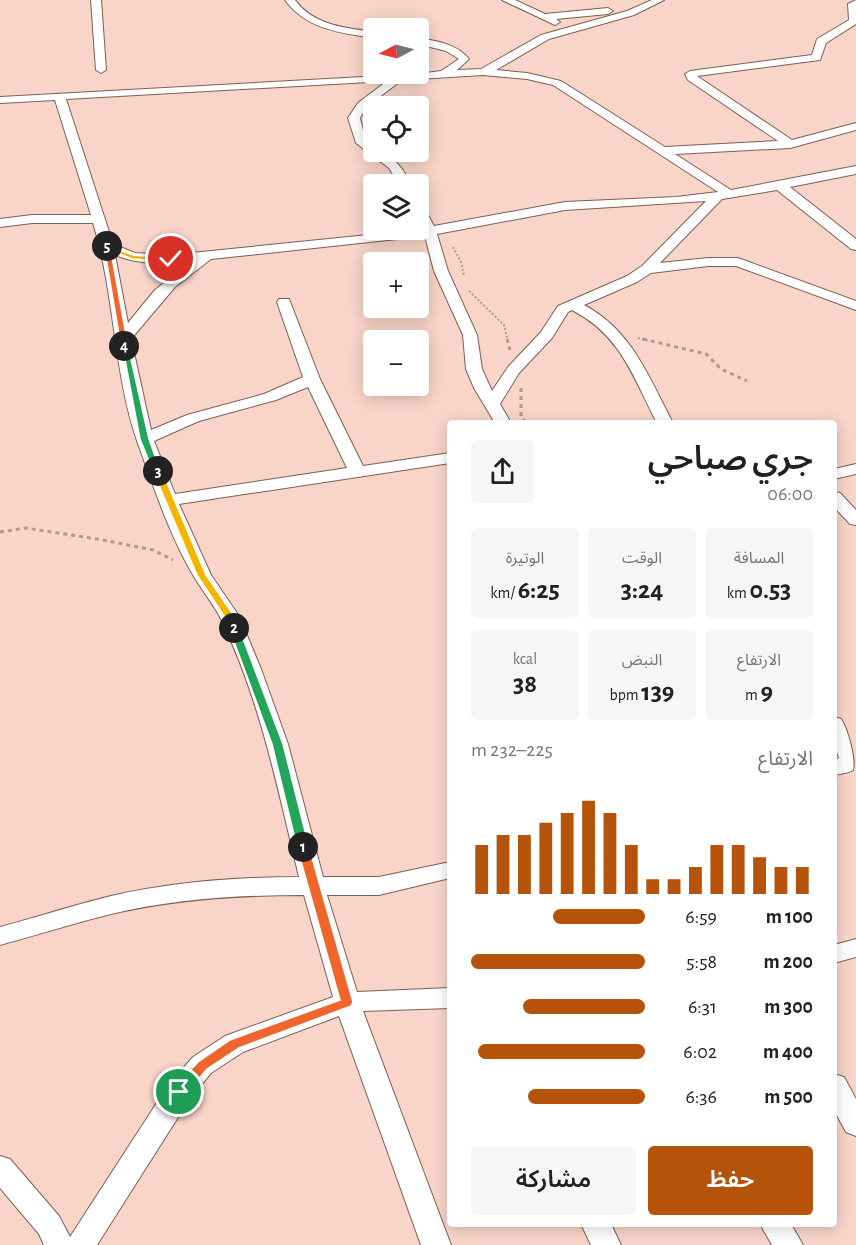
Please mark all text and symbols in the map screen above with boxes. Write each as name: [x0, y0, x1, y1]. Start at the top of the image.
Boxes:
north arrow: [363, 18, 429, 84]
map controls: [363, 18, 429, 396]
button: locate: [363, 96, 429, 162]
button: layers: [363, 174, 429, 240]
pin: 5: [92, 231, 122, 261]
pin: [145, 233, 196, 284]
text: 5: [104, 238, 110, 254]
icon: check: [154, 242, 187, 275]
button: +: [363, 252, 429, 318]
button: −: [363, 330, 429, 396]
pin: 4: [109, 331, 139, 361]
text: 4: [120, 338, 128, 354]
button: share: [471, 440, 534, 503]
text: جري صباحي: [648, 443, 813, 476]
pin: 3: [143, 456, 173, 486]
text: 3: [155, 463, 161, 479]
text: 06:00: [767, 484, 813, 504]
text: الوتيرة: [506, 550, 544, 566]
text: الوقت: [622, 550, 662, 566]
text: المسافة: [734, 550, 784, 566]
text: 6:25: [518, 577, 560, 603]
text: 3:24: [621, 577, 663, 603]
text: 0.53: [749, 577, 791, 603]
text: /km: [490, 585, 518, 601]
text: km: [727, 585, 749, 601]
pin: 2: [219, 613, 249, 643]
text: 2: [230, 620, 238, 636]
text: kcal: [513, 651, 537, 667]
text: النبض: [622, 652, 662, 668]
text: الارتفاع: [737, 652, 781, 668]
text: 38: [513, 671, 537, 697]
text: 139: [641, 679, 674, 705]
text: 9: [760, 679, 773, 705]
text: bpm: [610, 687, 641, 703]
text: m: [745, 687, 760, 703]
text: 225–232 m: [471, 740, 553, 760]
text: الارتفاع: [758, 749, 813, 769]
pin: 1: [288, 832, 318, 862]
text: 1: [300, 839, 306, 855]
text: 6:59: [685, 907, 717, 927]
text: 100 m: [766, 907, 813, 927]
text: 5:58: [686, 952, 717, 972]
text: 200 m: [764, 952, 813, 972]
text: 6:31: [688, 997, 717, 1017]
text: 300 m: [764, 997, 813, 1017]
text: 6:02: [683, 1042, 717, 1062]
text: 400 m: [763, 1042, 813, 1062]
pin: [153, 1066, 204, 1117]
icon: arrive: [162, 1075, 195, 1108]
text: 6:36: [685, 1087, 717, 1107]
text: 500 m: [764, 1087, 813, 1107]
button: مشاركة: [471, 1146, 636, 1215]
button: حفظ: [648, 1146, 813, 1215]

